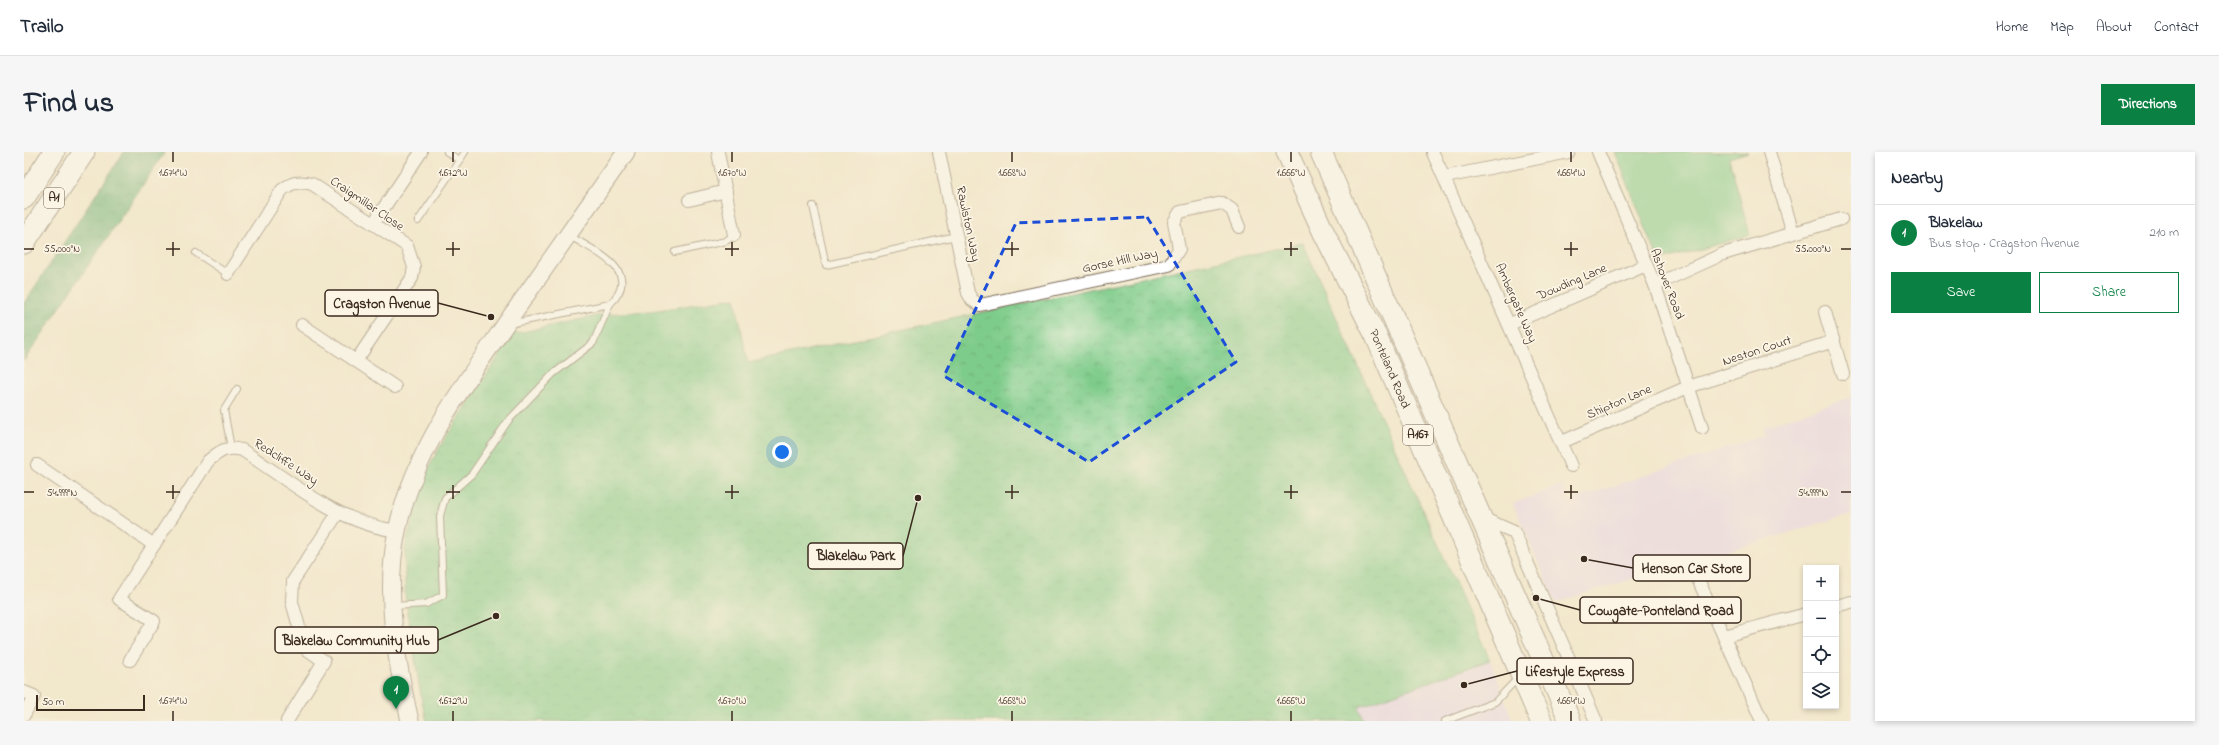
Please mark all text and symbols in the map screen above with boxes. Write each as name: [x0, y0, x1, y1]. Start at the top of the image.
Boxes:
text: Trailo: [20, 14, 64, 41]
text: Home: [1996, 17, 2028, 38]
text: Map: [2050, 17, 2074, 38]
text: About: [2096, 17, 2132, 38]
text: Contact: [2154, 17, 2199, 38]
text: Find us: [24, 84, 114, 125]
button: Directions: [2101, 84, 2195, 125]
text: 1.674°W: [159, 166, 187, 181]
text: 1.672°W: [438, 166, 468, 181]
text: 1.670°W: [718, 166, 746, 181]
text: 1.668°W: [998, 166, 1026, 181]
text: 1.666°W: [1277, 166, 1306, 181]
text: 1.664°W: [1557, 166, 1586, 181]
text: Nearby: [1891, 166, 1943, 191]
street label: Craigmillar Close: [325, 172, 408, 237]
street label: Rawlston Way: [950, 185, 985, 264]
road number: A1: [44, 188, 64, 208]
text: Blakelaw: [1929, 212, 1983, 234]
text: 1: [1902, 223, 1906, 242]
text: 210 m: [2149, 223, 2179, 242]
text: Bus stop · Cragston Avenue: [1929, 234, 2079, 253]
text: 55.000°N: [44, 242, 80, 257]
text: 55.000°N: [1795, 242, 1831, 257]
street label: Gorse Hill Way: [1081, 244, 1160, 279]
street label: Ashover Road: [1645, 246, 1689, 323]
street label: Dowding Lane: [1533, 259, 1610, 306]
street label: Ambergate Way: [1489, 260, 1542, 346]
button: Save: [1891, 272, 2031, 313]
button: Share: [2039, 272, 2179, 313]
callout: Cragston Avenue: [325, 290, 438, 316]
text: Cragston Avenue: [333, 294, 431, 317]
street label: Ponteland Road: [1364, 326, 1416, 412]
street label: Neston Court: [1720, 331, 1795, 371]
street label: Shipton Lane: [1584, 380, 1655, 424]
road number: A167: [1403, 425, 1433, 445]
street label: Redcliffe Way: [250, 434, 322, 491]
your location: [772, 442, 792, 462]
text: 54.999°N: [47, 486, 77, 501]
text: 54.999°N: [1798, 486, 1828, 501]
callout: Blakelaw Park: [808, 543, 903, 569]
text: Blakelaw Park: [816, 546, 896, 567]
callout: Henson Car Store: [1633, 555, 1750, 581]
text: Henson Car Store: [1642, 559, 1743, 580]
map controls: [1803, 565, 1839, 709]
button: +: [1803, 565, 1839, 601]
callout: Cowgate-Ponteland Road: [1580, 597, 1741, 623]
text: Cowgate-Ponteland Road: [1588, 601, 1734, 624]
button: −: [1803, 601, 1839, 637]
callout: Blakelaw Community Hub: [275, 627, 438, 653]
text: Blakelaw Community Hub: [281, 631, 430, 654]
button: locate: [1803, 637, 1839, 673]
callout: Lifestyle Express: [1517, 658, 1633, 684]
text: Lifestyle Express: [1525, 662, 1625, 685]
button: layers: [1803, 673, 1839, 709]
pin: 1: [383, 676, 409, 709]
scale bar: [36, 693, 145, 712]
text: 50 m: [42, 694, 64, 710]
text: 1.674°W: [159, 694, 187, 709]
text: 1.672°W: [438, 694, 468, 709]
text: 1.670°W: [718, 694, 746, 709]
text: 1.668°W: [998, 694, 1026, 709]
text: 1.666°W: [1277, 694, 1306, 709]
text: 1.664°W: [1557, 694, 1586, 709]

